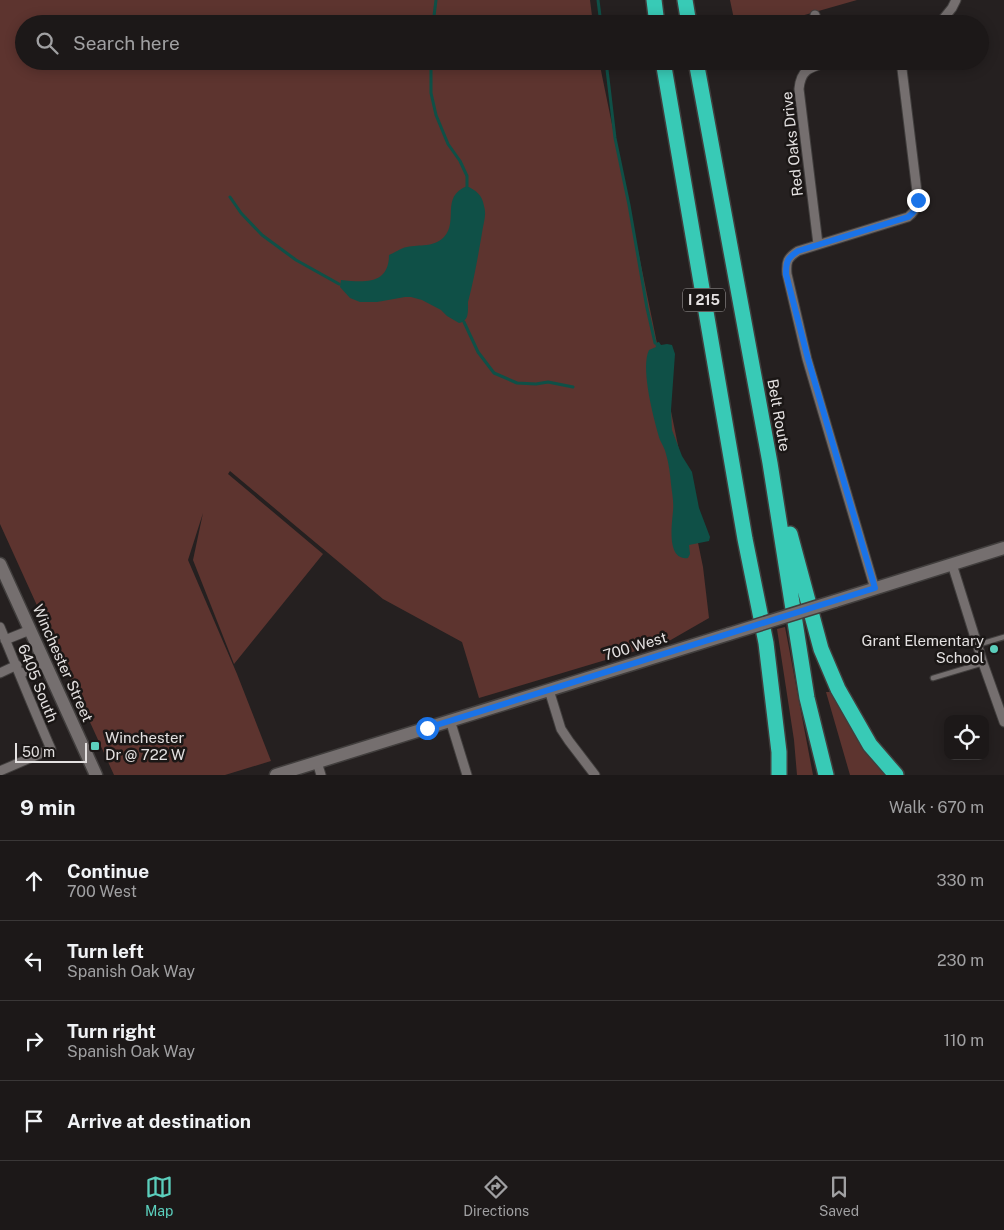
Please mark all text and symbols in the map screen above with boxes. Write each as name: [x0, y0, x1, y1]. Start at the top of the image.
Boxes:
search box: [15, 15, 989, 70]
icon: search: [33, 29, 61, 57]
text: Search here: [73, 32, 180, 54]
street label: Red Oaks Drive: [778, 91, 806, 197]
route end: [907, 189, 930, 212]
road number: I 215: [683, 288, 725, 312]
street label: Belt Route: [764, 377, 794, 453]
street label: Winchester Street: [29, 602, 97, 725]
street label: 700 West: [601, 628, 669, 664]
place label: Grant Elementary School: [862, 632, 984, 666]
street label: 6405 South: [15, 641, 61, 725]
marker: Grant Elementary School: [988, 643, 1000, 655]
map controls: [944, 715, 989, 760]
button: locate: [944, 715, 989, 760]
route start: [416, 717, 439, 740]
place label: Winchester Dr @ 722 W: [105, 729, 185, 763]
scale bar: [15, 740, 88, 763]
marker: Winchester Dr @ 722 W: [89, 740, 101, 752]
text: 50 m: [22, 744, 55, 760]
text: 9 min: [20, 795, 76, 820]
text: Walk · 670 m: [889, 798, 984, 817]
text: Continue: [67, 860, 149, 882]
icon: ahead: [20, 867, 48, 895]
text: 330 m: [937, 871, 984, 890]
text: 700 West: [67, 882, 137, 901]
text: Turn left: [67, 940, 144, 962]
icon: left: [20, 947, 48, 975]
text: 230 m: [937, 951, 984, 970]
text: Spanish Oak Way: [67, 962, 195, 981]
text: Turn right: [67, 1020, 156, 1042]
icon: right: [20, 1027, 48, 1055]
text: 110 m: [943, 1031, 984, 1050]
text: Spanish Oak Way: [67, 1042, 195, 1061]
icon: arrive: [20, 1107, 48, 1135]
text: Arrive at destination: [67, 1110, 251, 1132]
tab: Map: [145, 1173, 173, 1219]
tab: Directions: [463, 1173, 529, 1219]
tab: Saved: [819, 1173, 859, 1219]

